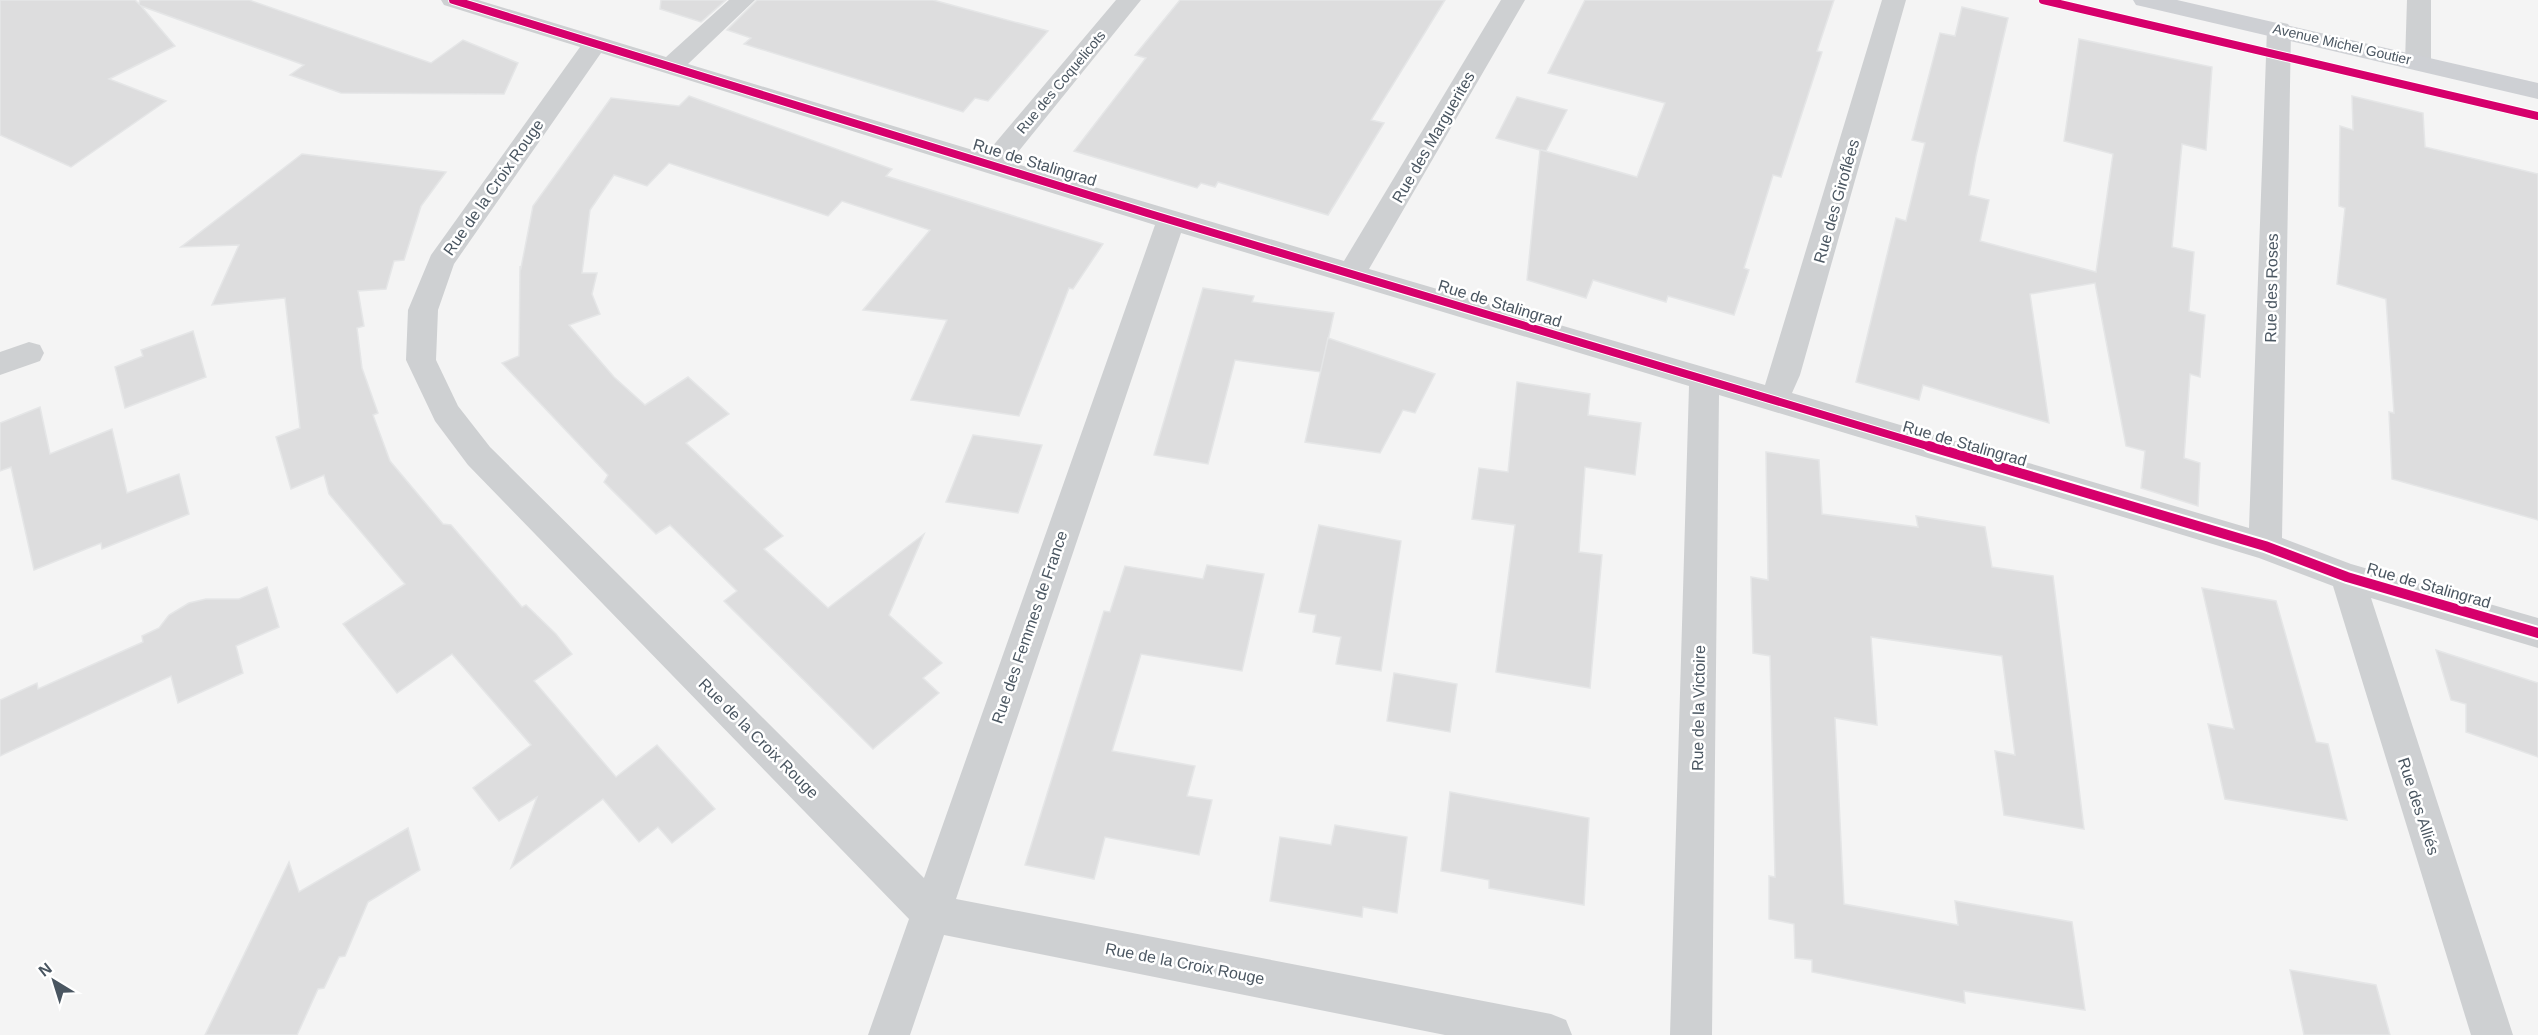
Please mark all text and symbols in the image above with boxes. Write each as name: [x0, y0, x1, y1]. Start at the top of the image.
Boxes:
street label: Avenue Michel Goutier: [2271, 20, 2413, 68]
street label: Rue des Coquelicots: [1013, 27, 1109, 137]
street label: Rue des Marguerites: [1389, 69, 1478, 206]
street label: Rue de la Croix Rouge: [440, 116, 547, 258]
street label: Rue de Stalingrad: [971, 136, 1099, 189]
street label: Rue des Giroflées: [1811, 137, 1862, 265]
street label: Rue des Roses: [2262, 233, 2281, 343]
street label: Rue de Stalingrad: [1436, 277, 1564, 330]
street label: Rue de Stalingrad: [1901, 418, 2029, 469]
street label: Rue des Femmes de France: [988, 528, 1071, 726]
street label: Rue de Stalingrad: [2365, 560, 2493, 611]
street label: Rue de la Victoire: [1689, 645, 1708, 771]
street label: Rue de la Croix Rouge: [695, 675, 822, 802]
street label: Rue des Alliés: [2395, 755, 2442, 857]
street label: Rue de la Croix Rouge: [1104, 940, 1266, 987]
north arrow: [24, 951, 84, 1011]
text: N: [35, 959, 55, 980]

